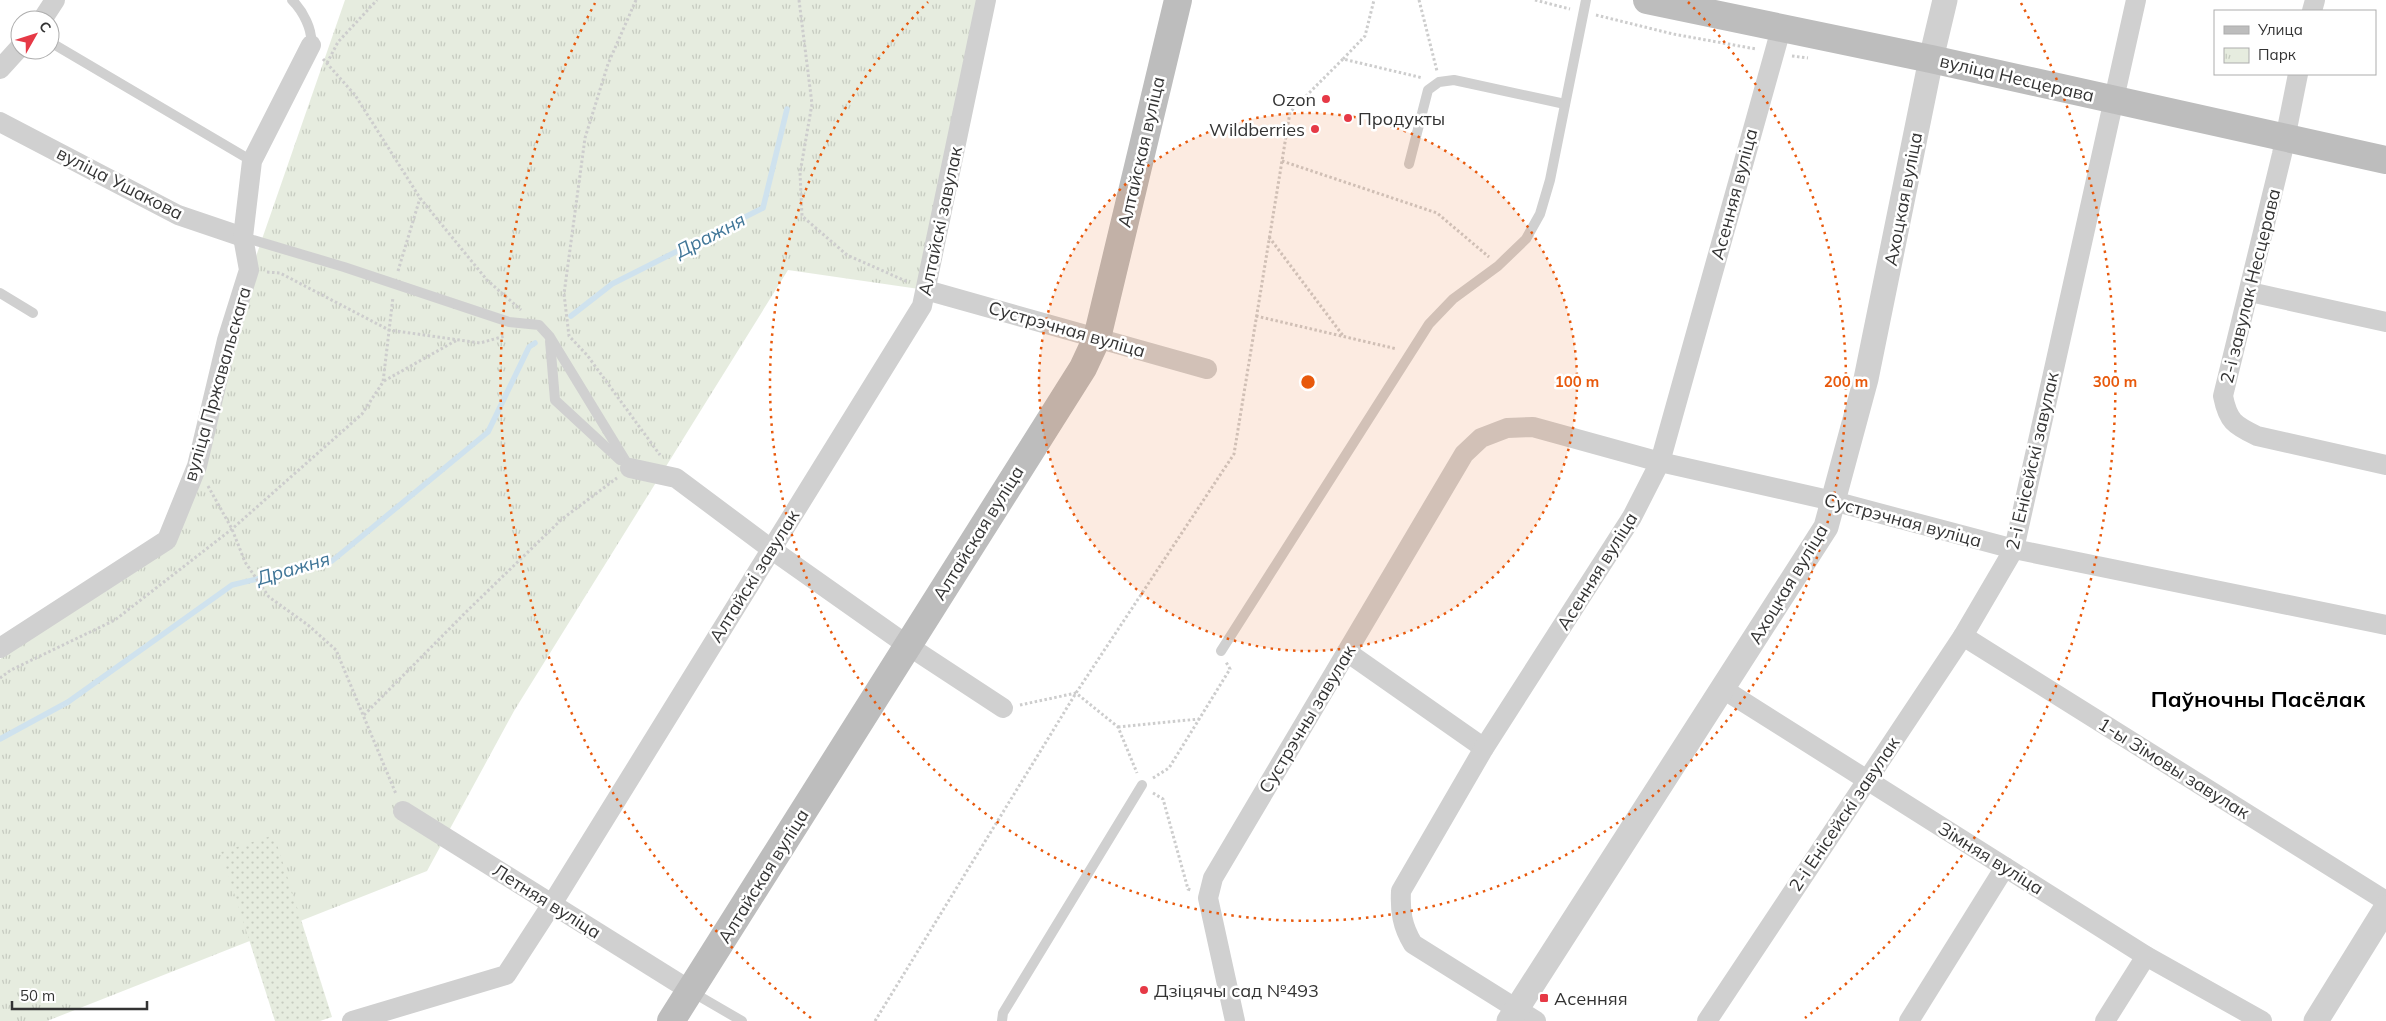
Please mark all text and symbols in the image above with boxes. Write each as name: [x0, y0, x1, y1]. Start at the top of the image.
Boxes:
north arrow: [10, 10, 60, 60]
legend: [2214, 10, 2376, 75]
text: С: [35, 17, 55, 36]
text: Улица: [2257, 20, 2303, 39]
text: Парк: [2258, 45, 2297, 64]
street label: вуліца Несцерава: [1938, 49, 2096, 107]
street label: Алтайская вуліца: [1112, 74, 1170, 230]
place label: Ozon: [1272, 88, 1316, 111]
marker: Ozon: [1320, 93, 1332, 105]
place label: Продукты: [1358, 107, 1445, 130]
marker: Продукты: [1342, 112, 1354, 124]
place label: Wildberries: [1209, 118, 1305, 141]
marker: Wildberries: [1309, 123, 1321, 135]
street label: Асенняя вуліца: [1705, 126, 1763, 262]
street label: Ахоцкая вуліца: [1879, 130, 1927, 268]
street label: вуліца Ушакова: [53, 141, 187, 225]
street label: Алтайскі завулак: [913, 144, 967, 298]
street label: 2-і завулак Несцерава: [2215, 186, 2285, 386]
water label: Дражня: [670, 207, 749, 263]
street label: вуліца Пржавальскага: [178, 284, 256, 484]
street label: Сустрэчная вуліца: [986, 296, 1148, 362]
street label: 2-і Енісейскі завулак: [2000, 370, 2064, 552]
text: 100 m: [1555, 372, 1599, 391]
text: 200 m: [1824, 372, 1868, 391]
text: 300 m: [2093, 372, 2137, 391]
centre of rings: [1299, 373, 1317, 391]
street label: Алтайская вуліца: [927, 461, 1029, 605]
street label: Сустрэчная вуліца: [1822, 488, 1984, 552]
street label: Алтайскі завулак: [704, 505, 804, 647]
street label: Асенняя вуліца: [1552, 508, 1642, 634]
street label: Ахоцкая вуліца: [1743, 520, 1833, 648]
water label: Дражня: [252, 546, 333, 590]
street label: Сустрэчны завулак: [1254, 640, 1360, 797]
district label: Паўночны Пасёлак: [2151, 685, 2366, 713]
street label: 1-ы Зімовы завулак: [2094, 712, 2254, 824]
street label: 2-і Енісейскі завулак: [1784, 732, 1905, 896]
street label: Алтайская вуліца: [712, 804, 814, 948]
street label: Зімняя вуліца: [1934, 817, 2048, 899]
street label: Летняя вуліца: [489, 859, 605, 943]
scale bar: [12, 978, 148, 1010]
place label: Дзіцячы сад №493: [1154, 979, 1319, 1002]
marker: Дзіцячы сад №493: [1138, 984, 1150, 996]
text: 50 m: [20, 986, 55, 1005]
place label: Асенняя: [1554, 987, 1628, 1010]
marker: Асенняя: [1538, 992, 1550, 1004]

